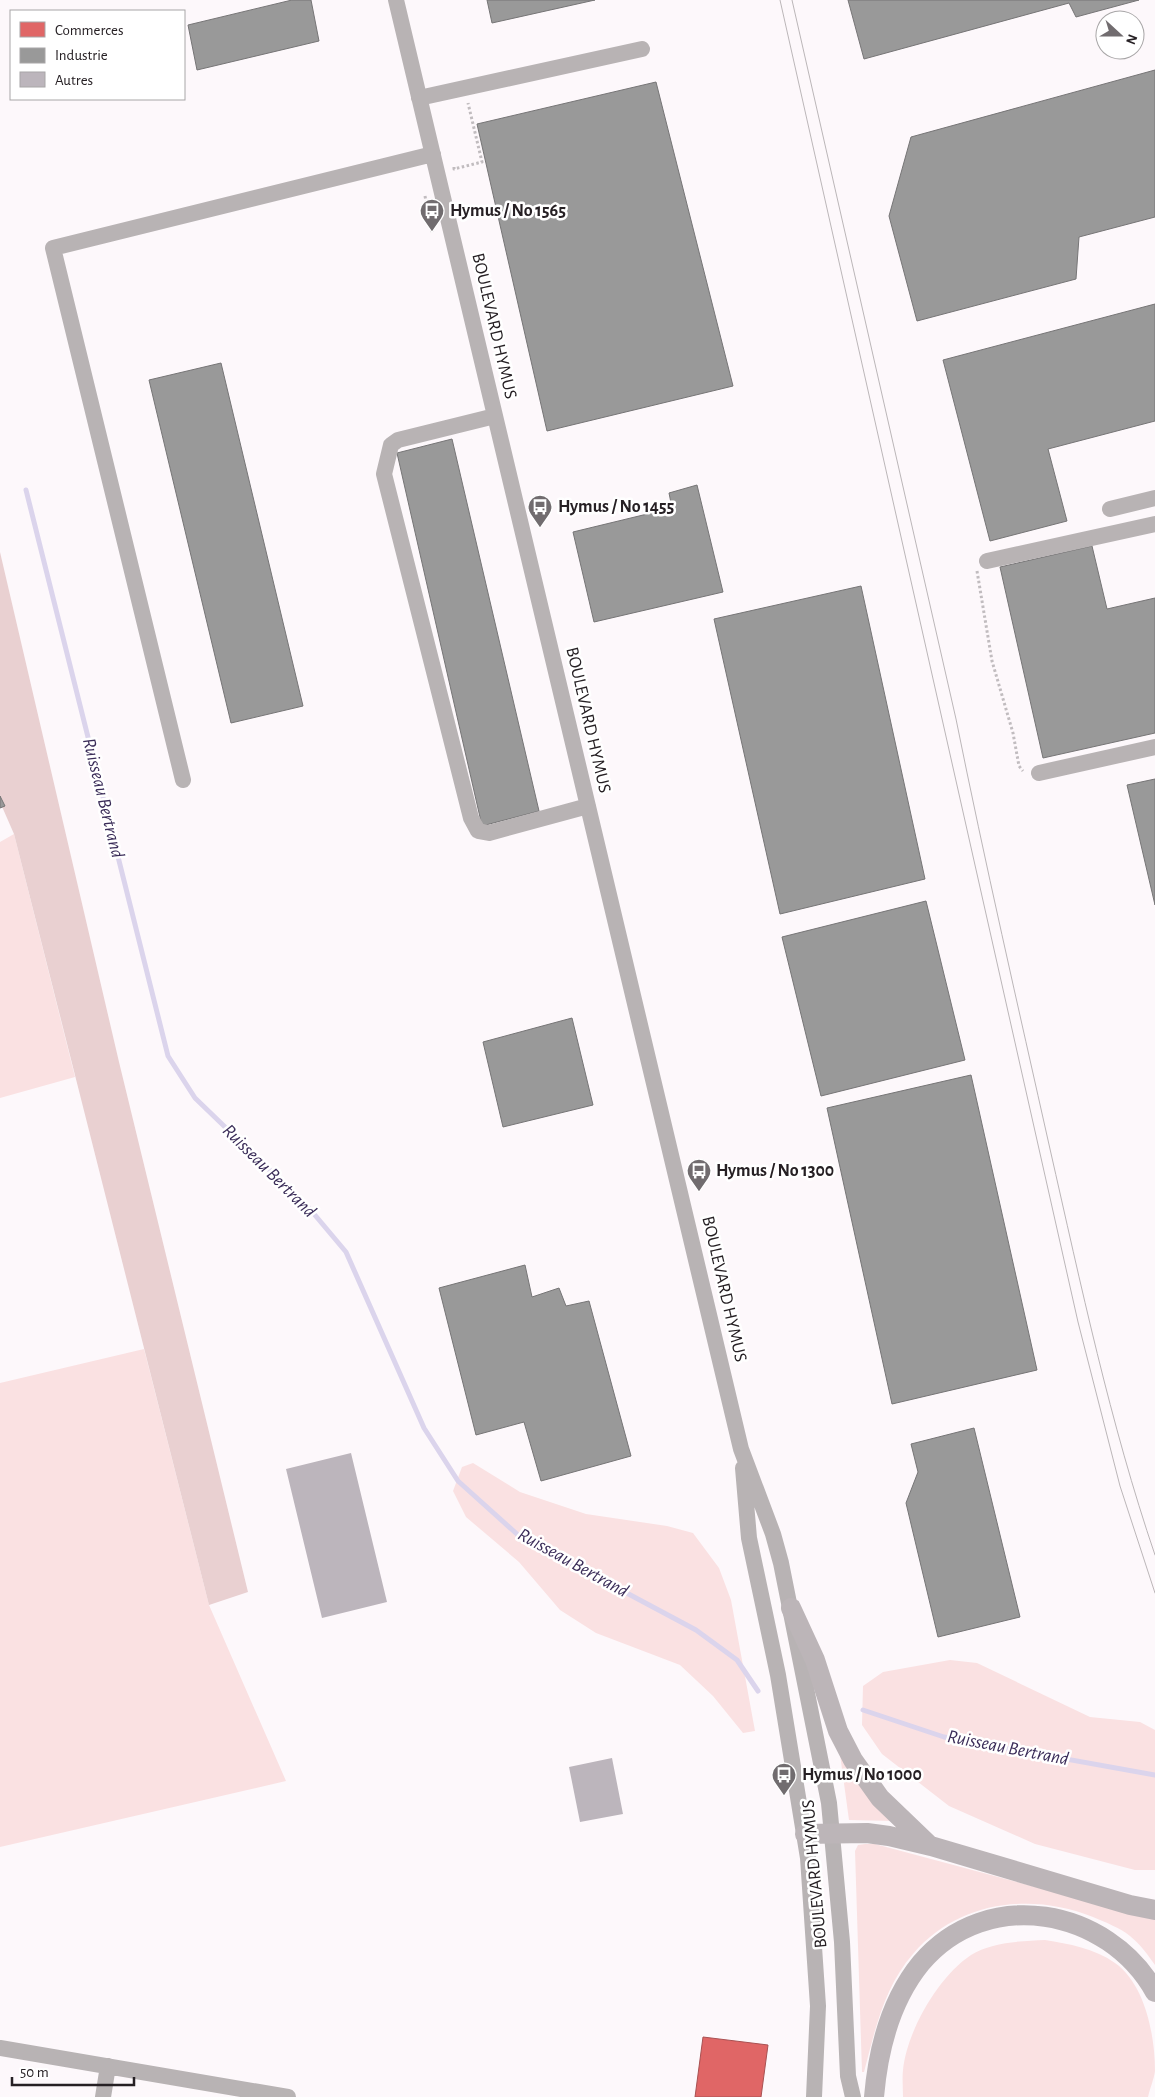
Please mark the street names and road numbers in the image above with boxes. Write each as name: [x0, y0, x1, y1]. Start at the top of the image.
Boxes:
street label: BOULEVARD HYMUS: [468, 251, 520, 401]
street label: BOULEVARD HYMUS: [562, 645, 614, 795]
street label: BOULEVARD HYMUS: [698, 1214, 750, 1364]
street label: BOULEVARD HYMUS: [800, 1799, 830, 1949]

